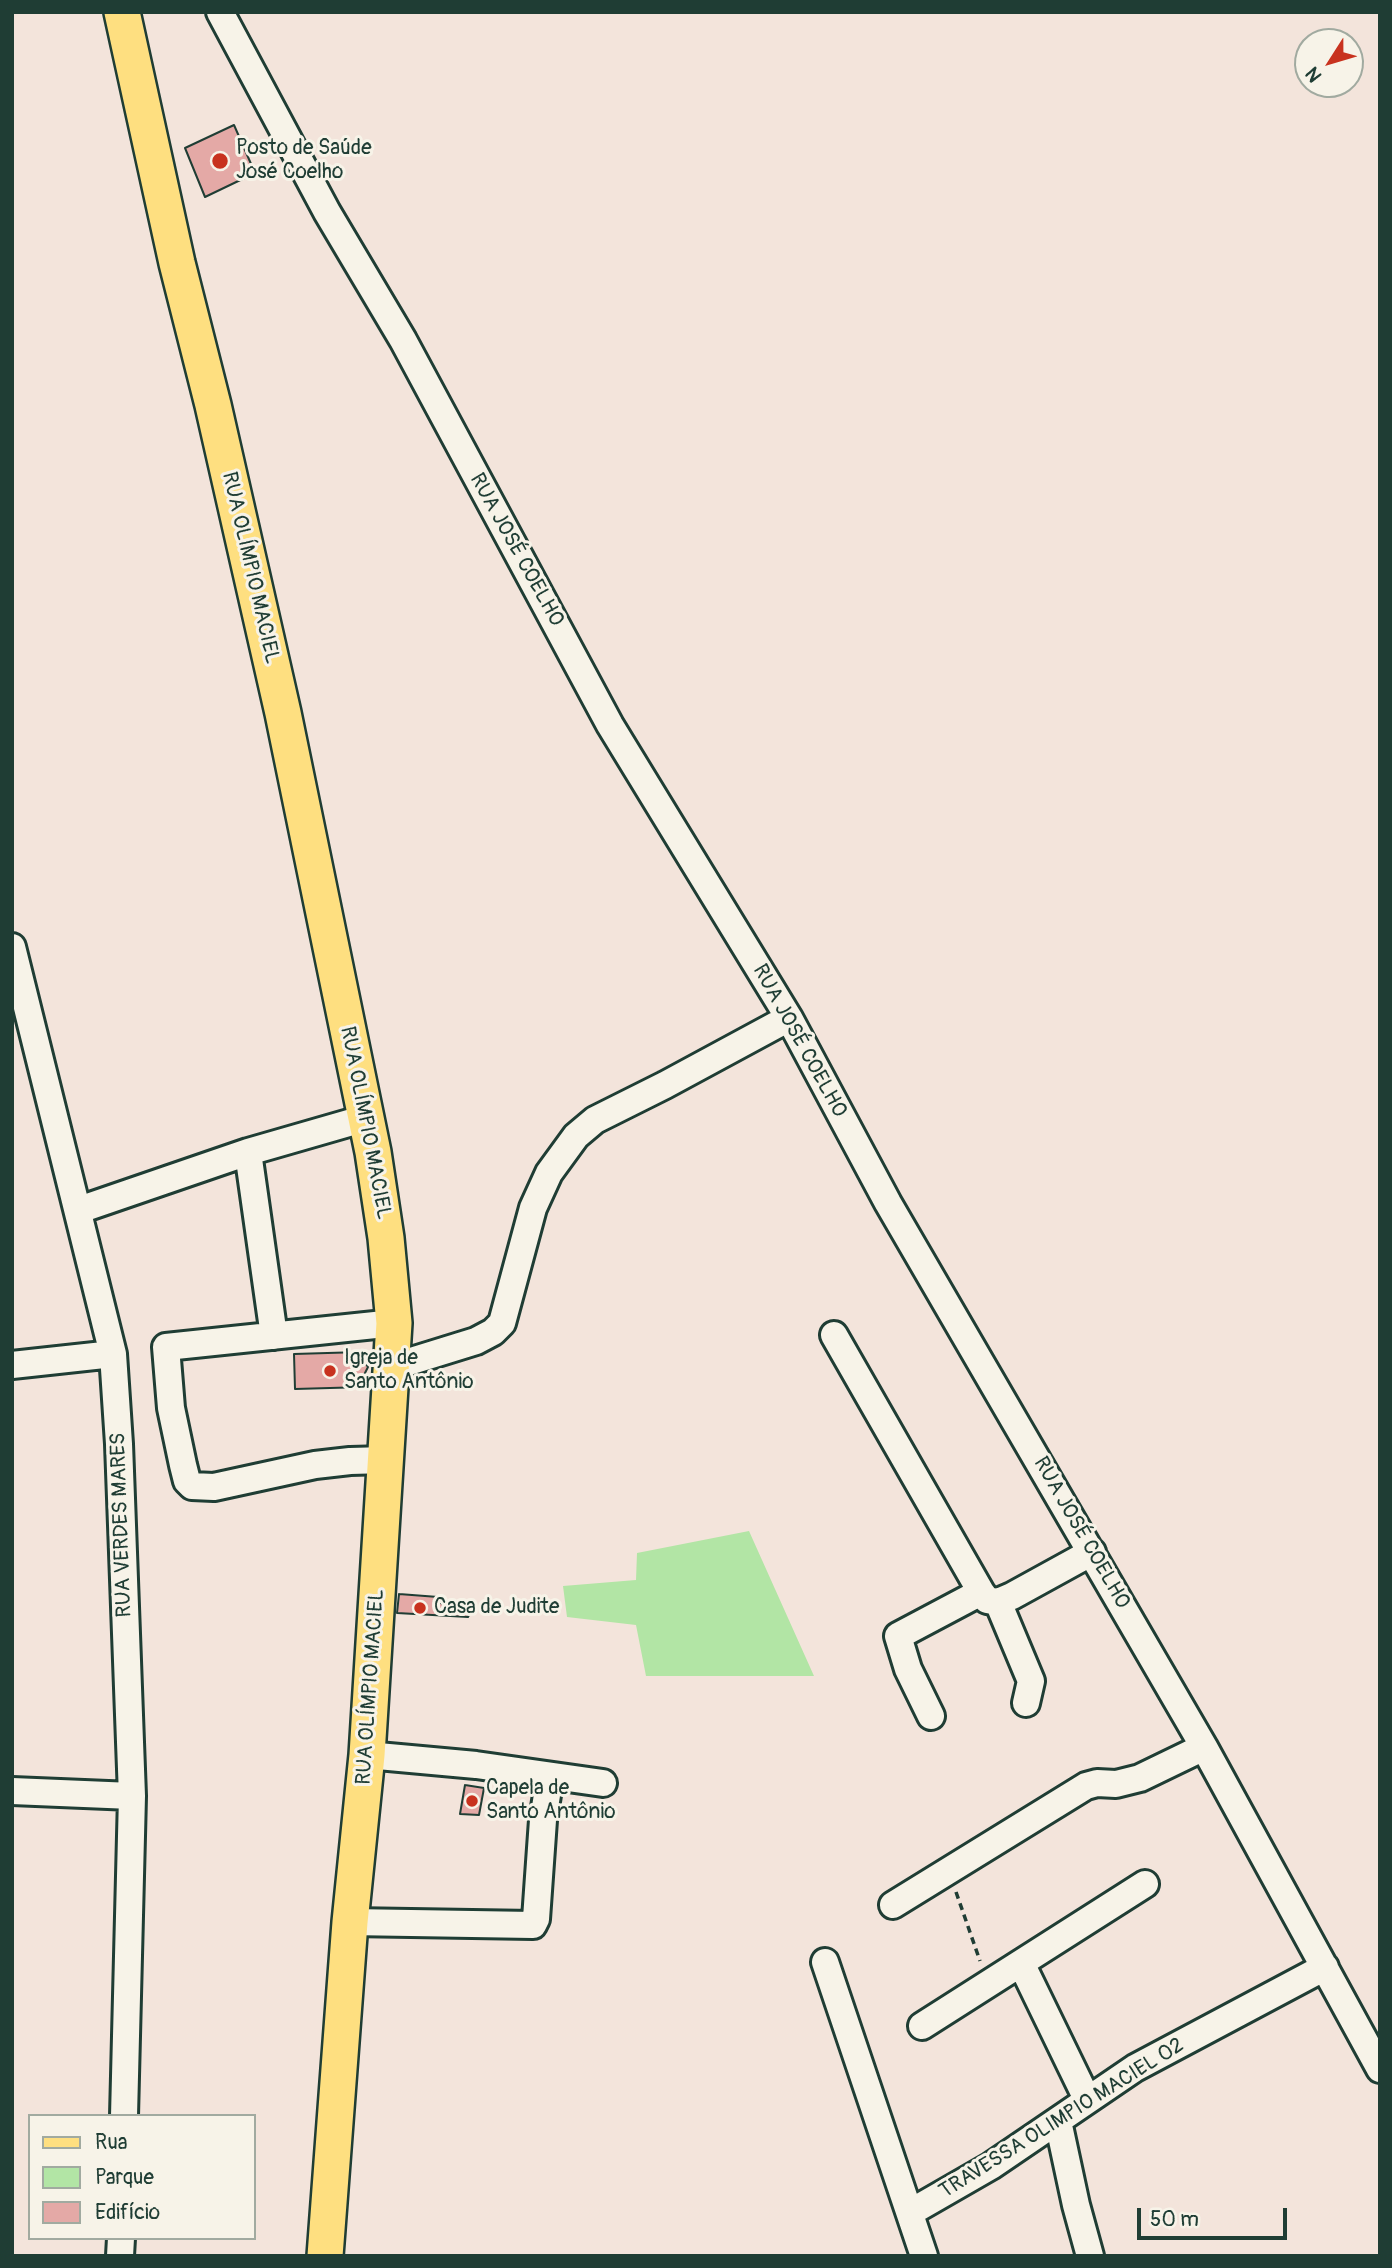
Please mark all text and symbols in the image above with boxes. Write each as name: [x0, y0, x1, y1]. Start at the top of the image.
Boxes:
north arrow: [1294, 28, 1364, 98]
text: N: [1300, 62, 1327, 87]
place label: Posto de Saúde José Coelho: [236, 136, 372, 186]
marker: Posto de Saúde José Coelho: [210, 151, 230, 171]
street label: RUA JOSÉ COELHO: [464, 469, 568, 631]
street label: RUA OLÍMPIO MACIEL: [216, 470, 284, 666]
street label: RUA JOSÉ COELHO: [747, 960, 851, 1122]
street label: RUA OLÍMPIO MACIEL: [334, 1024, 396, 1222]
place label: Igreja de Santo Antônio: [344, 1346, 474, 1396]
marker: Igreja de Santo Antônio: [322, 1363, 338, 1379]
street label: RUA VERDES MARES: [106, 1432, 138, 1618]
street label: RUA JOSÉ COELHO: [1027, 1453, 1135, 1613]
street label: RUA OLÍMPIO MACIEL: [352, 1588, 390, 1786]
place label: Casa de Judite: [434, 1595, 559, 1621]
marker: Casa de Judite: [412, 1600, 428, 1616]
place label: Capela de Santo Antônio: [486, 1776, 616, 1826]
marker: Capela de Santo Antônio: [464, 1793, 480, 1809]
street label: TRAVESSA OLIMPIO MACIEL 02: [935, 2033, 1189, 2205]
legend: [28, 2114, 256, 2240]
text: Rua: [95, 2129, 128, 2156]
text: Parque: [95, 2164, 154, 2191]
scale bar: [1140, 2194, 1290, 2238]
text: Edifício: [95, 2199, 160, 2226]
text: 50 m: [1150, 2206, 1199, 2233]

